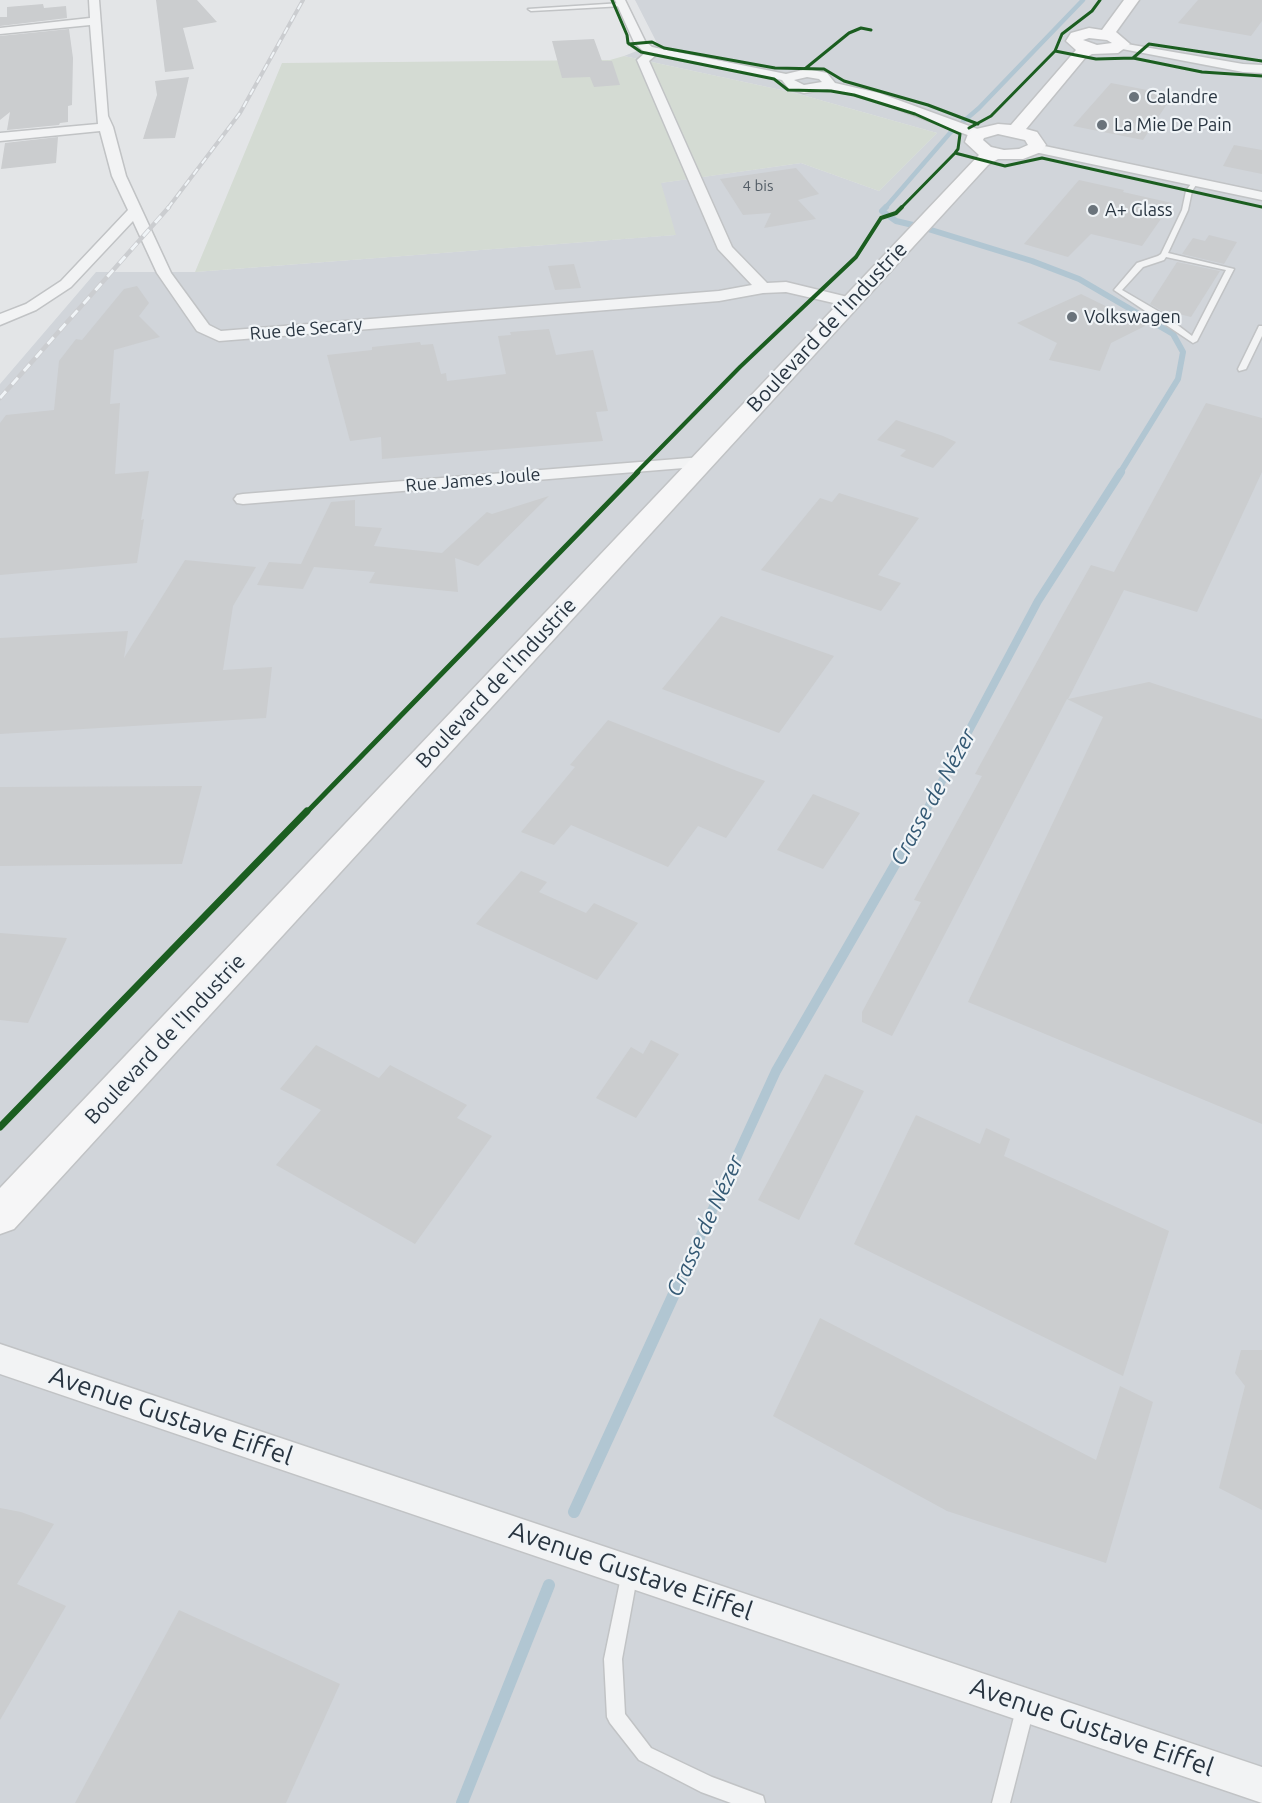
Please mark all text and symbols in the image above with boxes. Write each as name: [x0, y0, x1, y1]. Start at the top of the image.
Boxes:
place label: Calandre: [1146, 86, 1218, 108]
marker: Calandre: [1127, 90, 1141, 104]
place label: La Mie De Pain: [1114, 114, 1232, 136]
marker: La Mie De Pain: [1095, 118, 1109, 132]
house number: 4 bis: [743, 177, 773, 195]
place label: A+ Glass: [1105, 199, 1173, 221]
marker: A+ Glass: [1086, 203, 1100, 217]
street label: Boulevard de l'Industrie: [742, 237, 912, 417]
place label: Volkswagen: [1084, 306, 1181, 328]
marker: Volkswagen: [1065, 310, 1079, 324]
street label: Rue de Secary: [249, 313, 363, 345]
street label: Rue James Joule: [405, 463, 541, 497]
street label: Boulevard de l'Industrie: [411, 593, 581, 773]
water label: Crasse de Nézer: [884, 724, 982, 870]
street label: Boulevard de l'Industrie: [80, 949, 250, 1129]
water label: Crasse de Nézer: [661, 1151, 749, 1301]
street label: Avenue Gustave Eiffel: [45, 1360, 297, 1472]
street label: Avenue Gustave Eiffel: [505, 1515, 757, 1627]
street label: Avenue Gustave Eiffel: [966, 1671, 1218, 1783]

